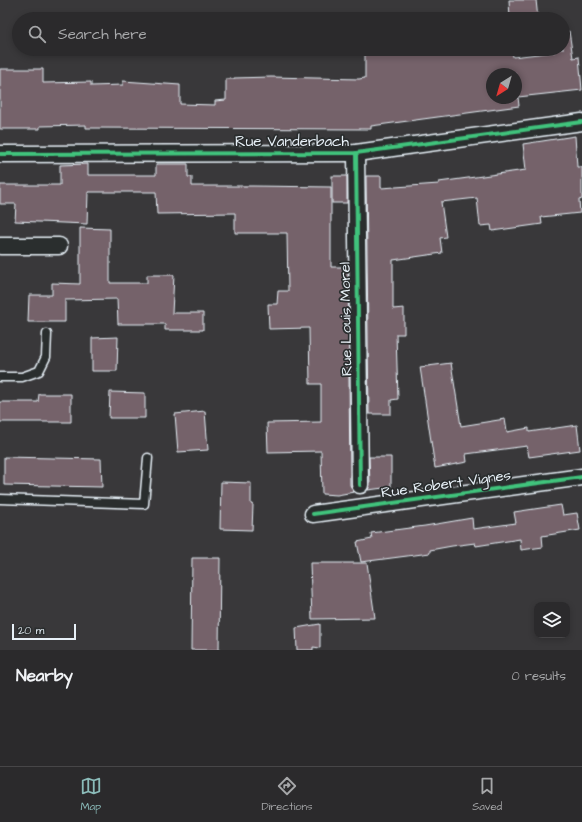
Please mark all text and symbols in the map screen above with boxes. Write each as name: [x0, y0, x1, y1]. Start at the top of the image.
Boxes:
search box: [12, 12, 570, 56]
icon: search: [26, 23, 48, 45]
text: Search here: [58, 24, 147, 45]
north arrow: [486, 68, 522, 104]
street label: Rue Vanderbach: [235, 131, 350, 152]
street label: Rue Louis Morel: [335, 262, 357, 376]
street label: Rue Robert Vignes: [380, 464, 513, 505]
map controls: [534, 602, 570, 638]
button: layers: [534, 602, 570, 638]
scale bar: [12, 622, 76, 641]
text: 20 m: [18, 623, 44, 638]
text: Nearby: [16, 664, 73, 688]
text: 0 results: [511, 667, 566, 685]
tab: Map: [80, 775, 102, 814]
tab: Directions: [261, 775, 313, 814]
tab: Saved: [472, 775, 502, 814]

